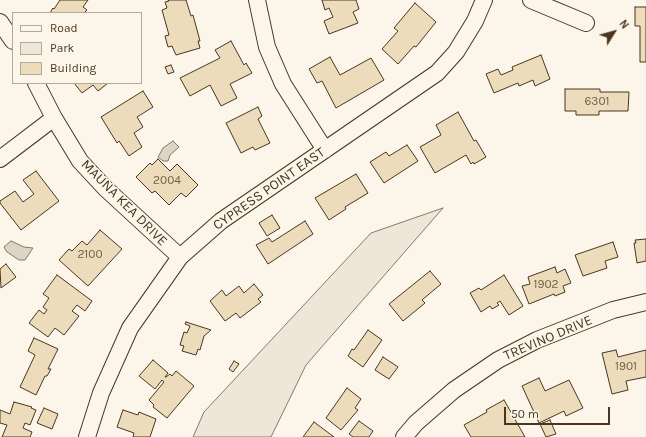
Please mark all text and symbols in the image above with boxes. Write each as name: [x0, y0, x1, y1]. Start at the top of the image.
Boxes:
legend: [12, 12, 142, 84]
north arrow: [594, 12, 634, 52]
text: N: [616, 17, 632, 32]
text: Road: [50, 21, 78, 35]
text: Park: [50, 41, 74, 55]
text: Building: [50, 61, 96, 75]
house number: 6301: [584, 95, 610, 109]
street label: CYPRESS POINT EAST: [210, 144, 328, 234]
street label: MAUNA KEA DRIVE: [77, 156, 171, 250]
house number: 2004: [153, 174, 181, 188]
house number: 2100: [77, 248, 103, 262]
house number: 1902: [533, 278, 559, 292]
street label: TREVINO DRIVE: [501, 312, 595, 364]
house number: 1901: [615, 360, 637, 374]
scale bar: [506, 399, 612, 425]
text: 50 m: [511, 407, 539, 421]

